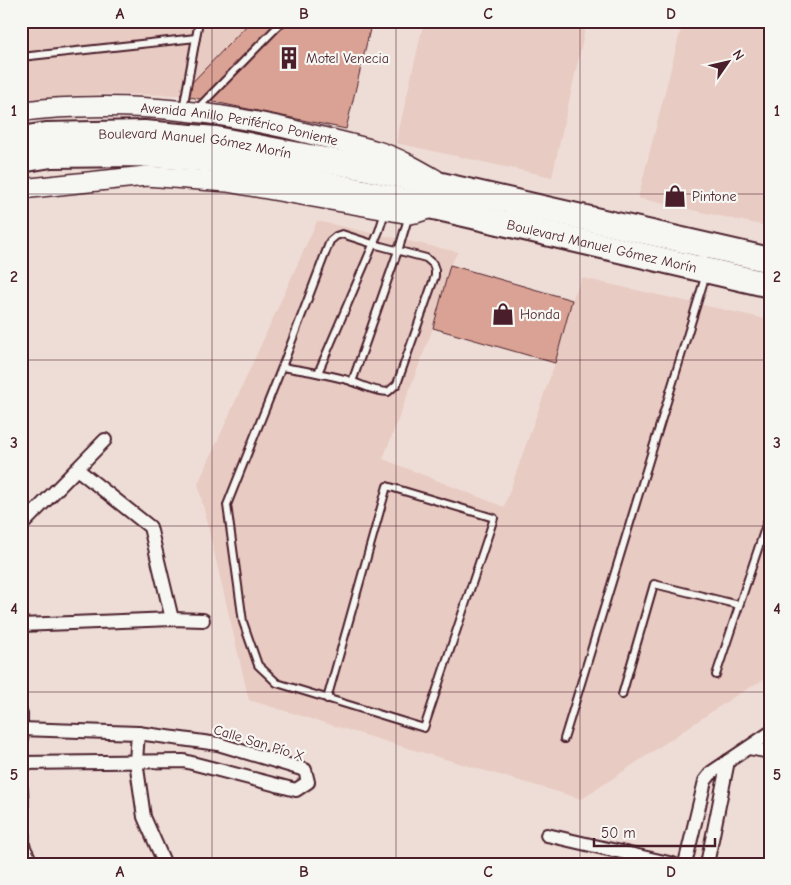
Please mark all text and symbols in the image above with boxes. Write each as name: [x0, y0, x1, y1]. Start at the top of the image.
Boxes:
text: A: [116, 5, 125, 23]
text: B: [299, 5, 309, 23]
text: C: [483, 5, 493, 23]
text: D: [666, 5, 676, 23]
north arrow: [704, 38, 754, 88]
building icon: Motel Venecia: [276, 45, 302, 71]
text: N: [729, 46, 748, 64]
place label: Motel Venecia: [306, 50, 389, 67]
street label: Avenida Anillo Periférico Poniente: [140, 99, 340, 149]
text: 1: [11, 102, 17, 120]
text: 1: [774, 102, 780, 120]
street label: Boulevard Manuel Gómez Morín: [98, 124, 293, 162]
shop icon: Pintone: [662, 183, 688, 209]
place label: Pintone: [692, 188, 737, 205]
street label: Boulevard Manuel Gómez Morín: [505, 216, 699, 276]
text: 2: [10, 268, 18, 286]
text: 2: [773, 268, 781, 286]
shop icon: Honda: [490, 301, 516, 327]
place label: Honda: [520, 306, 560, 323]
text: 3: [10, 434, 18, 452]
text: 3: [773, 434, 781, 452]
text: 4: [10, 600, 18, 618]
text: 4: [773, 600, 781, 618]
street label: Calle San Pío X: [212, 721, 306, 765]
text: 5: [10, 766, 18, 784]
text: 5: [773, 766, 781, 784]
scale bar: [594, 815, 715, 847]
text: 50 m: [601, 824, 636, 842]
text: A: [116, 863, 125, 881]
text: B: [299, 863, 309, 881]
text: C: [483, 863, 493, 881]
text: D: [666, 863, 676, 881]

